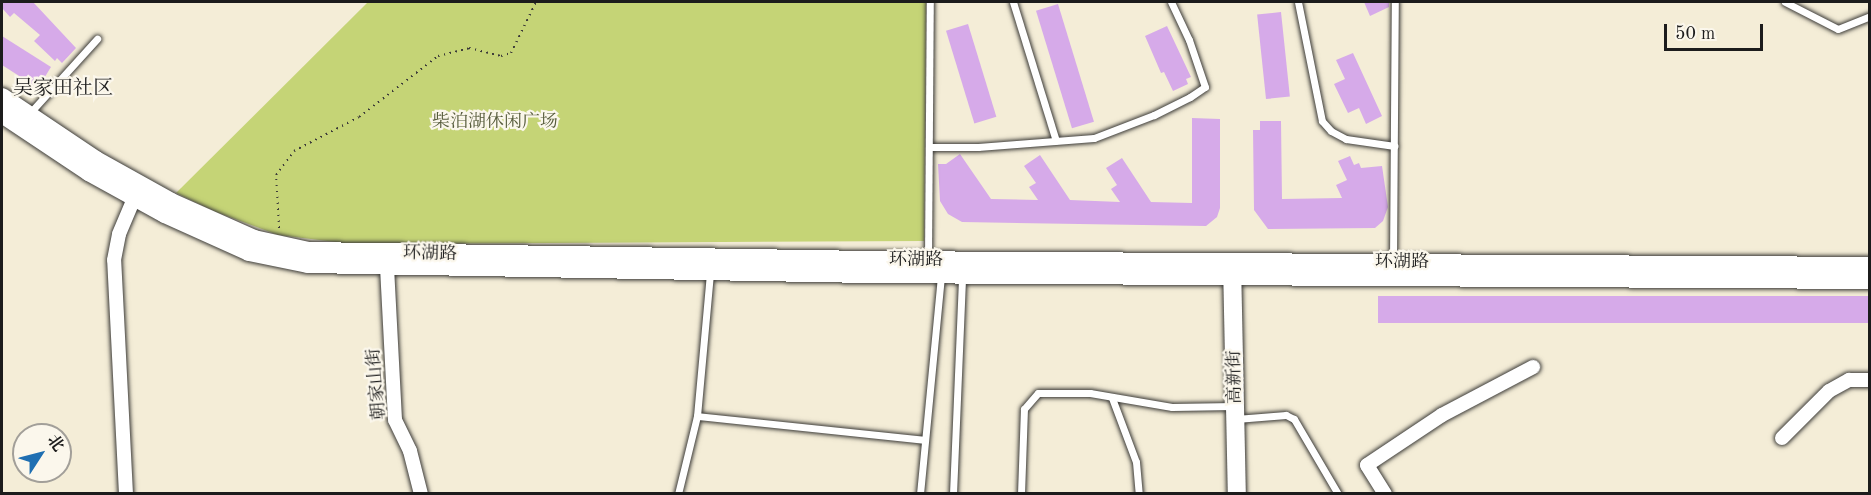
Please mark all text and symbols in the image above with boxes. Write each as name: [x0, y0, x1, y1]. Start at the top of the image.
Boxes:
scale bar: [1667, 12, 1766, 50]
text: 50 m: [1675, 25, 1715, 43]
district label: 吴家田社区: [13, 77, 113, 101]
park label: 柴泊湖休闲广场: [432, 111, 558, 133]
street label: 环湖路: [403, 243, 457, 265]
street label: 环湖路: [889, 249, 943, 271]
street label: 环湖路: [1375, 251, 1429, 273]
street label: 朝家山街: [363, 347, 391, 421]
street label: 高新街: [1224, 350, 1246, 404]
north arrow: [12, 423, 72, 483]
text: 北: [44, 432, 66, 455]

